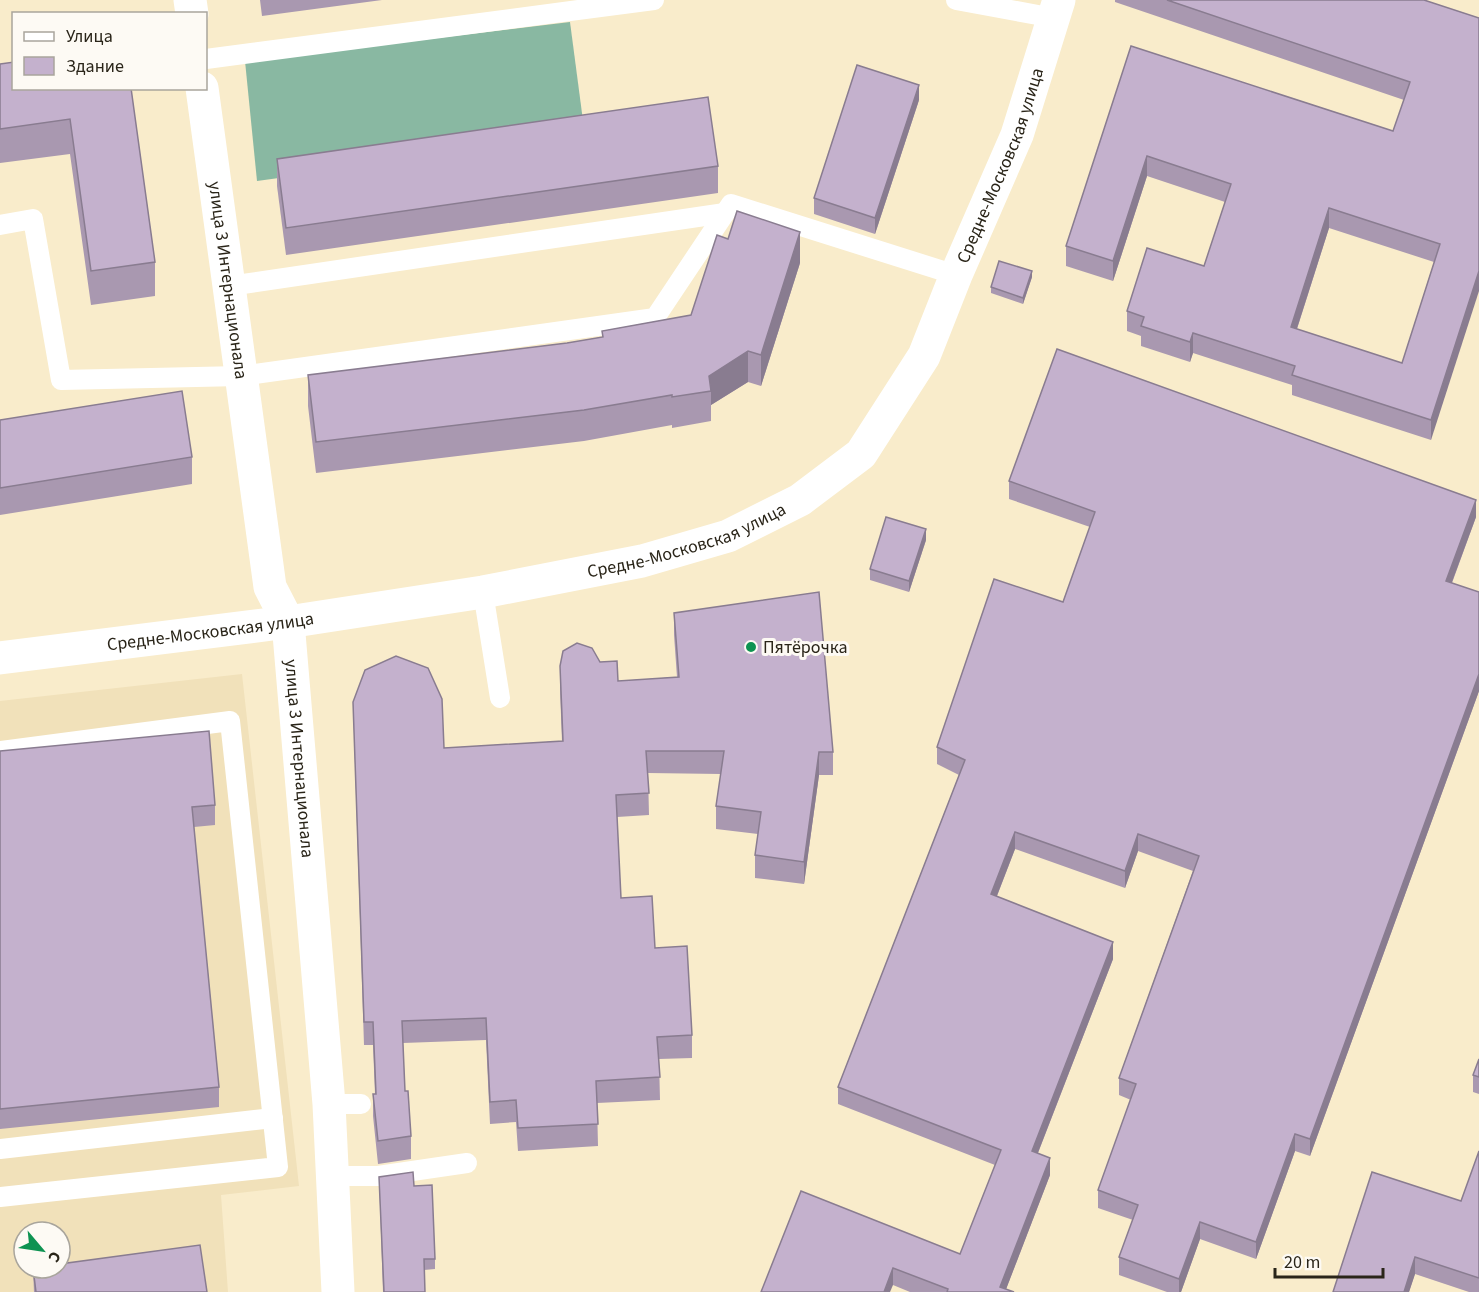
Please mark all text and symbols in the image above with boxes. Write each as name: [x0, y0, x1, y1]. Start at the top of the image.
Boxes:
legend: [12, 12, 207, 90]
text: Улица: [66, 24, 113, 49]
text: Здание: [66, 54, 124, 79]
street label: Средне-Московская улица: [951, 65, 1050, 267]
street label: улица 3 Интернационала: [202, 180, 254, 381]
street label: Средне-Московская улица: [585, 497, 790, 584]
street label: Средне-Московская улица: [105, 606, 316, 658]
place label: Пятёрочка: [763, 635, 848, 660]
marker: Пятёрочка: [744, 640, 758, 654]
street label: улица 3 Интернационала: [278, 658, 320, 859]
north arrow: [12, 1220, 72, 1280]
scale bar: [1275, 1241, 1383, 1279]
text: С: [42, 1247, 66, 1266]
text: 20 m: [1284, 1250, 1320, 1275]

